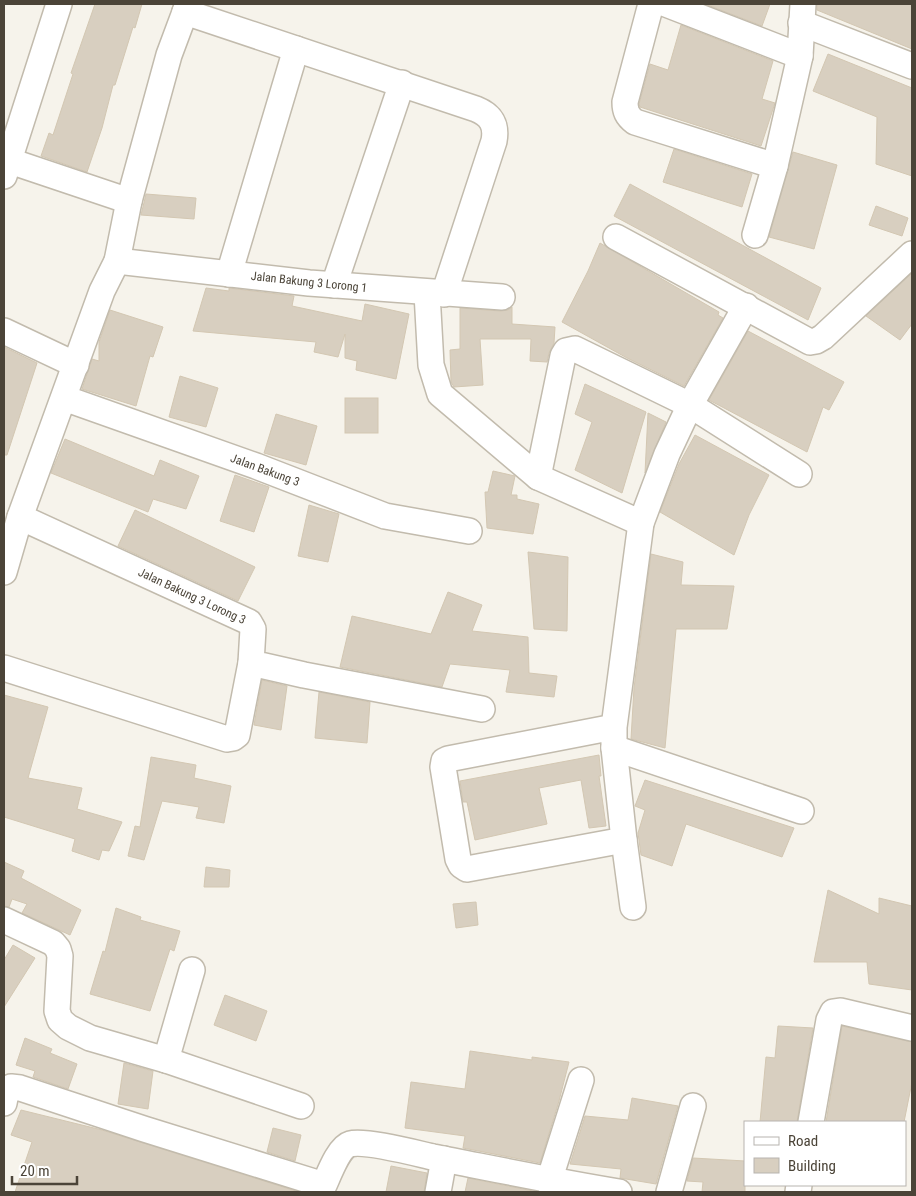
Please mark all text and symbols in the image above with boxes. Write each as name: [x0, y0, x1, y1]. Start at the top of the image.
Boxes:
street label: Jalan Bakung 3 Lorong 1: [250, 269, 368, 295]
street label: Jalan Bakung 3: [229, 451, 302, 489]
street label: Jalan Bakung 3 Lorong 3: [136, 565, 248, 627]
legend: [744, 1121, 906, 1186]
text: Road: [788, 1132, 818, 1150]
scale bar: [12, 1154, 78, 1186]
text: Building: [788, 1157, 836, 1175]
text: 20 m: [20, 1162, 50, 1180]

